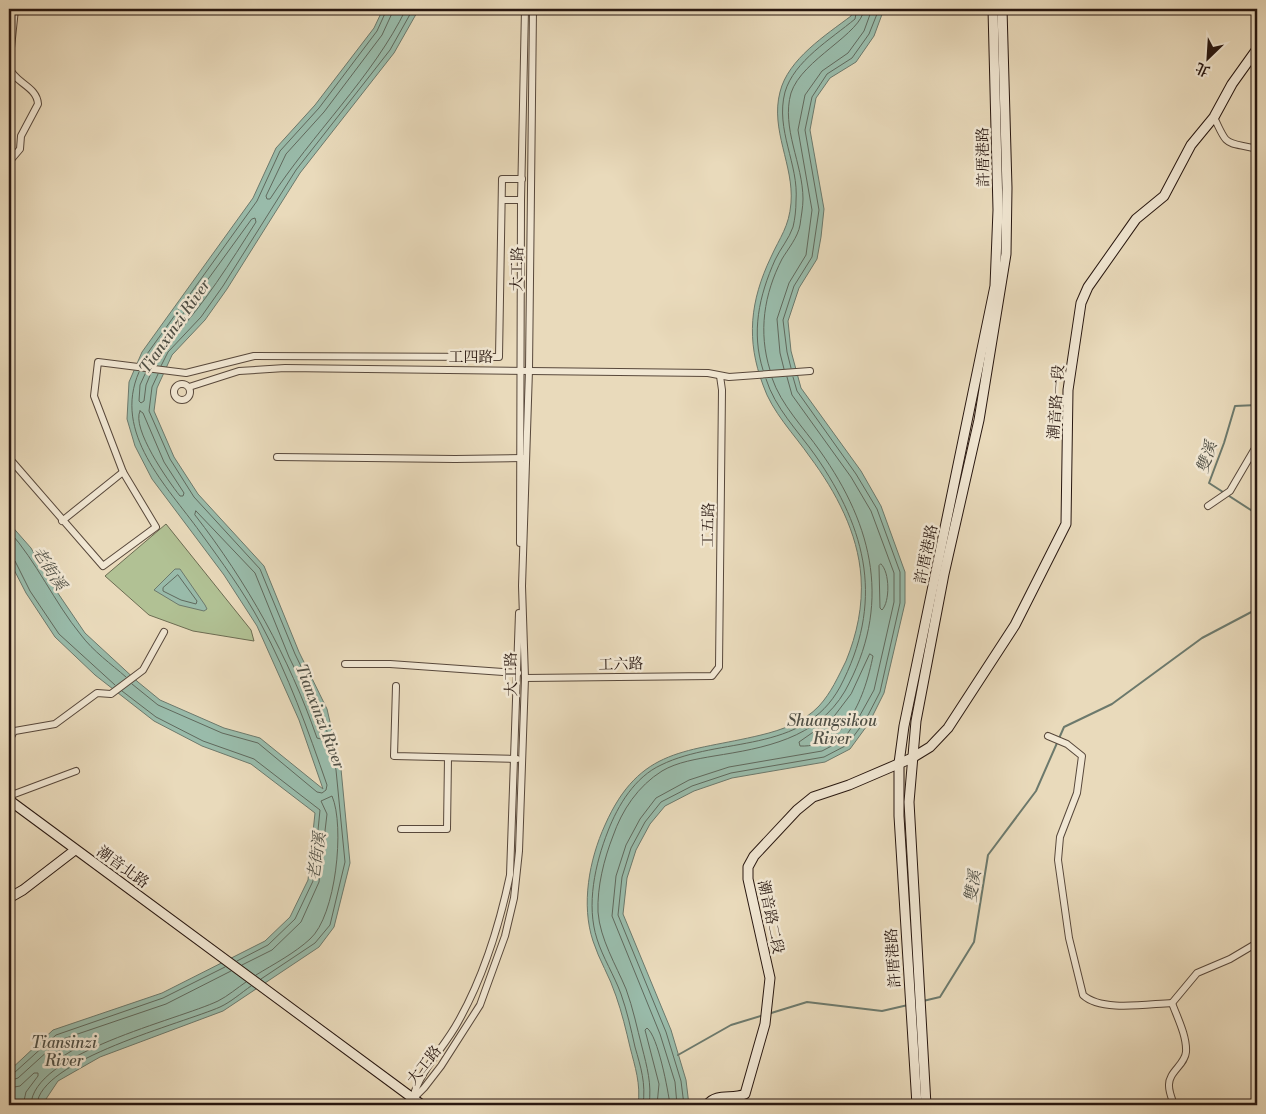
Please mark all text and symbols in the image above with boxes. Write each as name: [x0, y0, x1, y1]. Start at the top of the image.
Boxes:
north arrow: [1184, 32, 1234, 82]
text: 北: [1193, 58, 1213, 80]
street label: 許厝港路: [973, 127, 994, 187]
street label: 大工路: [508, 246, 527, 292]
water label: Tianxinzi River: [135, 275, 215, 378]
street label: 工四路: [448, 348, 494, 367]
street label: 潮音路一段: [1044, 364, 1069, 440]
water label: 雙溪: [1192, 437, 1222, 476]
street label: 工五路: [699, 502, 718, 548]
street label: 許厝港路: [911, 523, 942, 585]
water label: 老街溪: [28, 543, 72, 596]
street label: 大工路: [502, 651, 521, 697]
street label: 工六路: [598, 655, 644, 674]
water label: Tianxinzi River: [291, 661, 350, 773]
water label: Shuangsikou River: [787, 711, 878, 749]
water label: 老街溪: [304, 829, 331, 881]
street label: 潮音北路: [93, 842, 153, 893]
water label: 雙溪: [961, 867, 986, 904]
street label: 潮音路二段: [753, 878, 788, 956]
street label: 許厝港路: [882, 927, 905, 989]
water label: Tiansinzi River: [31, 1033, 97, 1071]
street label: 大工路: [403, 1042, 446, 1089]

